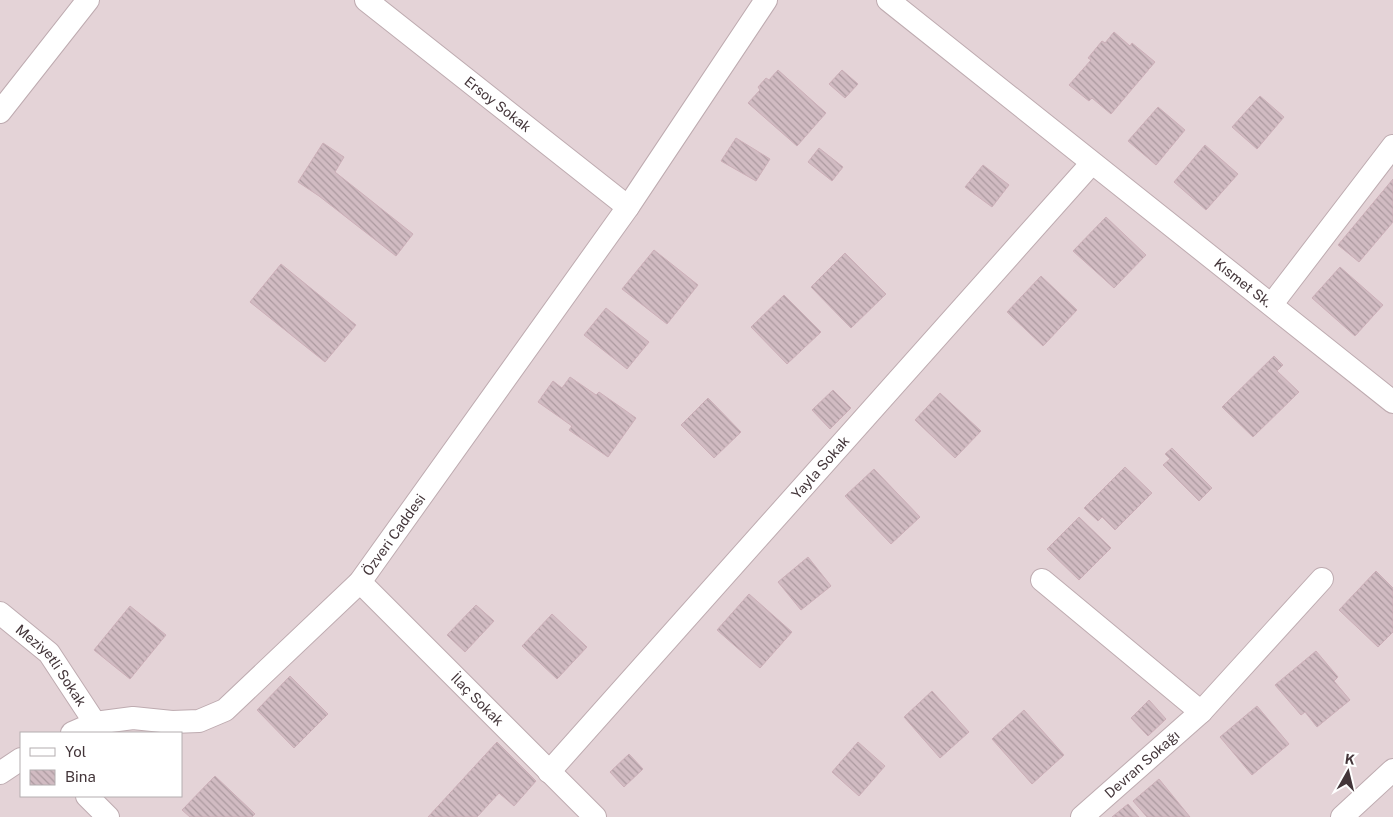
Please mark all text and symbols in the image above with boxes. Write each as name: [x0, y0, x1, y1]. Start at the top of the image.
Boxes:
street label: Ersoy Sokak: [461, 73, 534, 135]
street label: Kısmet Sk.: [1211, 255, 1275, 311]
street label: Yayla Sokak: [788, 433, 853, 502]
street label: Özveri Caddesi: [358, 491, 428, 579]
street label: Meziyetli Sokak: [13, 621, 90, 709]
street label: İlaç Sokak: [448, 668, 507, 729]
street label: Devran Sokağı: [1101, 727, 1182, 801]
legend: [20, 732, 182, 797]
text: Yol: [65, 743, 86, 760]
north arrow: [1323, 747, 1373, 797]
text: K: [1344, 751, 1356, 768]
text: Bina: [65, 768, 96, 785]

